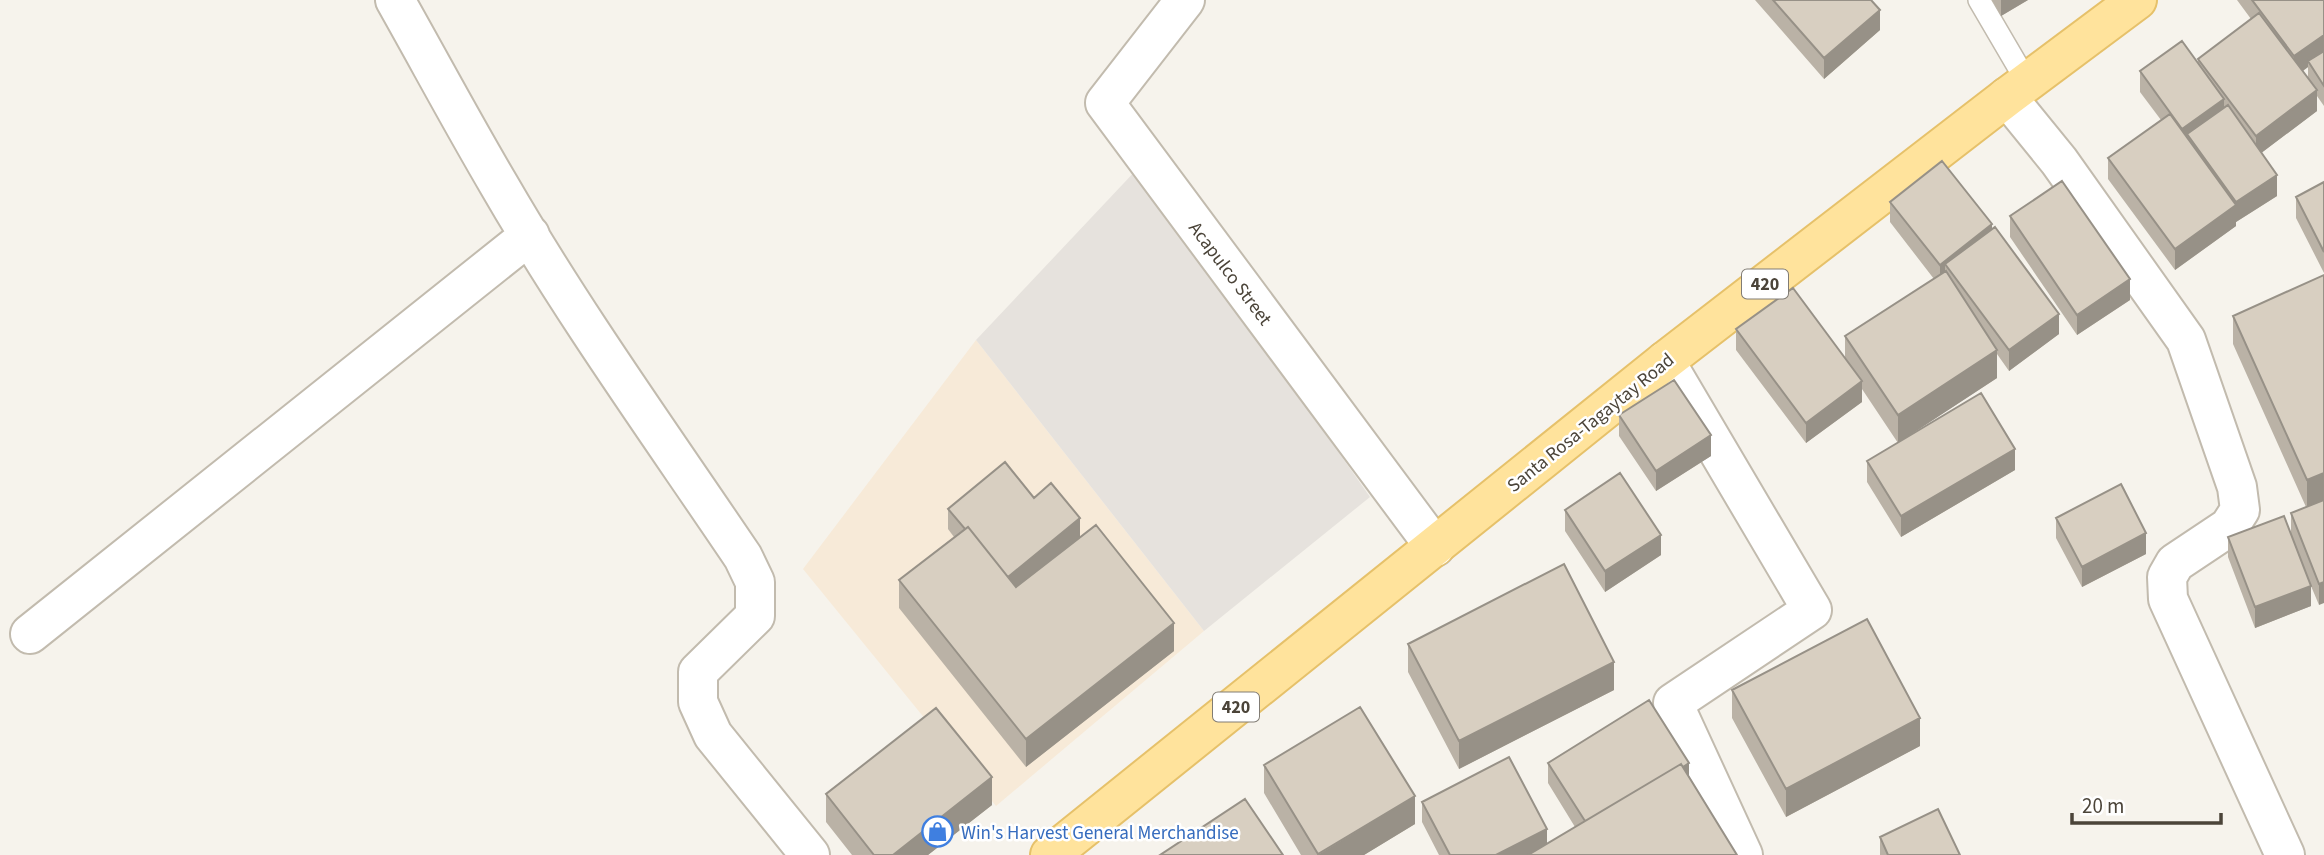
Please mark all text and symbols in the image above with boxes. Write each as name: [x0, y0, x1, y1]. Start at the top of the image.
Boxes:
street label: Acapulco Street: [1182, 216, 1278, 332]
road number: 420: [1742, 270, 1788, 298]
street label: Santa Rosa-Tagaytay Road: [1502, 347, 1680, 499]
road number: 420: [1213, 692, 1259, 722]
scale bar: [2072, 782, 2221, 826]
text: 20 m: [2082, 791, 2124, 821]
shop icon: Win's Harvest General Merchandise: [921, 815, 955, 849]
place label: Win's Harvest General Merchandise: [961, 820, 1239, 847]

